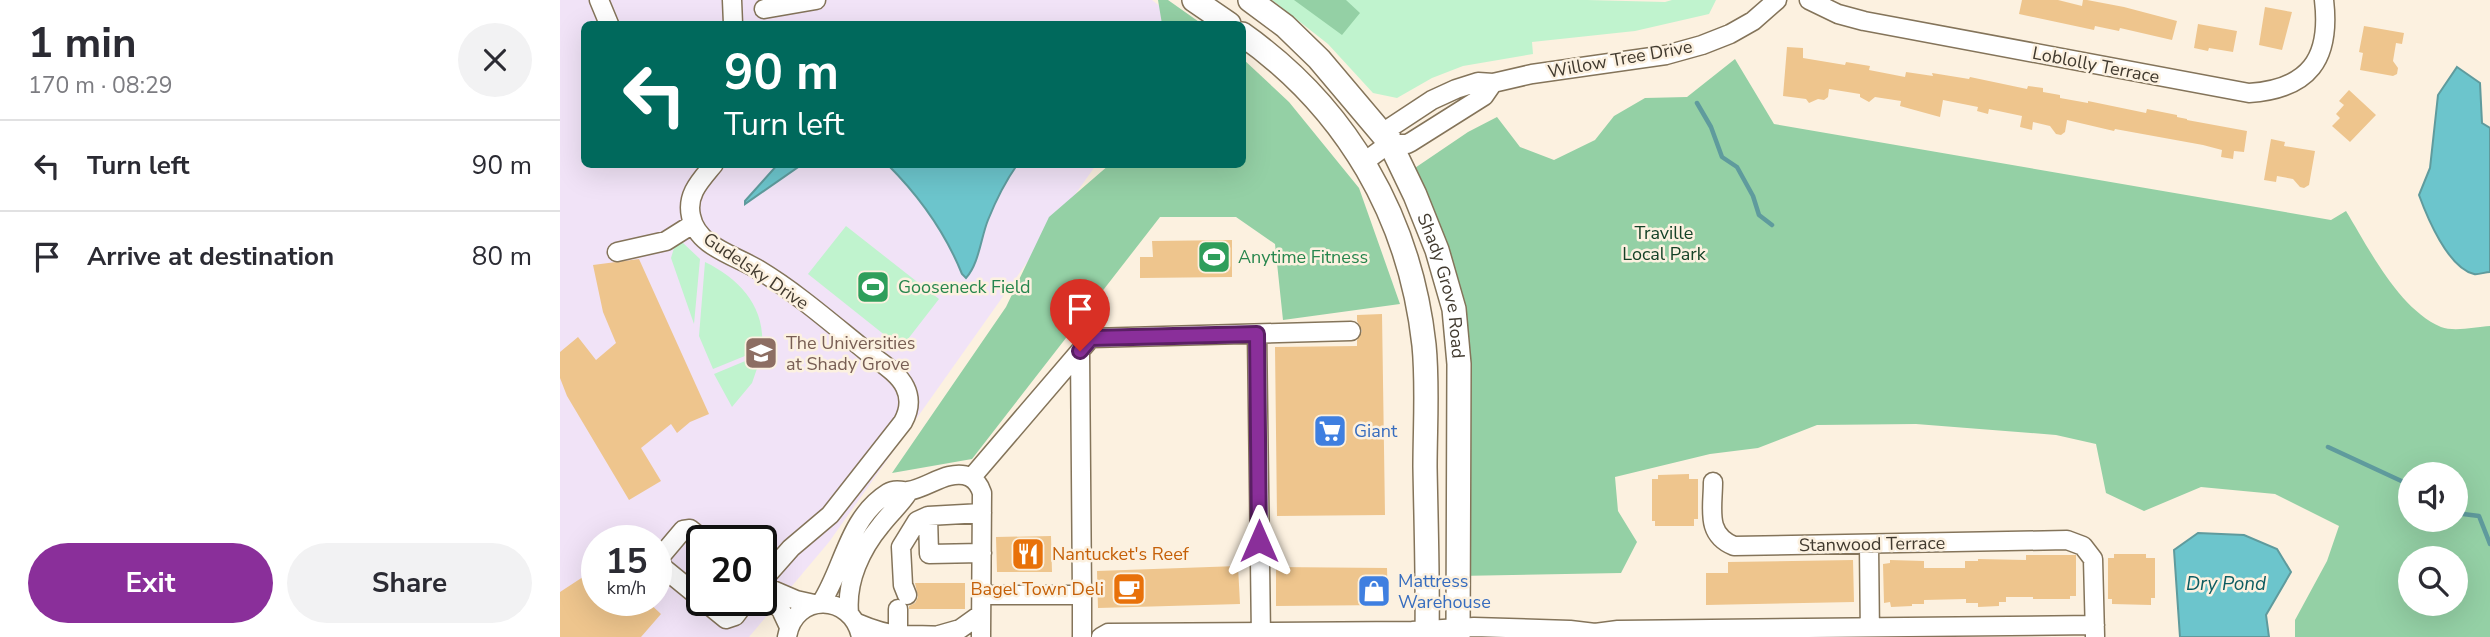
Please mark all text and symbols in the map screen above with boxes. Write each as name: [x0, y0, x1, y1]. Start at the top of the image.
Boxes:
text: 1 min: [28, 15, 137, 72]
button: close: [458, 23, 532, 97]
street label: Willow Tree Drive: [1546, 34, 1694, 84]
text: 90 m: [724, 39, 839, 106]
street label: Loblolly Terrace: [2030, 41, 2162, 89]
icon: left: [609, 49, 700, 140]
text: 170 m · 08:29: [28, 70, 173, 101]
text: Turn left: [724, 103, 844, 146]
icon: left: [28, 147, 66, 185]
text: Turn left: [87, 148, 190, 183]
text: 90 m: [472, 148, 532, 183]
street label: Shady Grove Road: [1411, 209, 1470, 360]
park label: Traville Local Park: [1622, 221, 1707, 266]
street label: Gudelsky Drive: [699, 227, 813, 315]
icon: arrive: [28, 238, 66, 276]
sports icon: Anytime Fitness: [1195, 238, 1233, 276]
text: Arrive at destination: [87, 239, 334, 274]
text: 80 m: [472, 239, 532, 274]
place label: Anytime Fitness: [1238, 245, 1368, 269]
sports icon: Gooseneck Field: [854, 268, 892, 306]
place label: Gooseneck Field: [898, 275, 1030, 299]
pin: [1050, 279, 1110, 351]
icon: arrive: [1061, 290, 1099, 328]
place label: The Universities at Shady Grove: [786, 331, 915, 376]
school or university icon: The Universities at Shady Grove: [742, 334, 780, 372]
supermarket icon: Giant: [1311, 412, 1349, 450]
place label: Giant: [1354, 419, 1398, 443]
map controls: [2398, 462, 2468, 616]
button: sound: [2398, 462, 2468, 532]
position arrow: [1222, 504, 1296, 578]
speed limit sign: 20: [686, 525, 777, 616]
street label: Stanwood Terrace: [1799, 531, 1945, 557]
restaurant icon: Nantucket's Reef: [1009, 535, 1047, 573]
text: 15: [605, 538, 648, 585]
place label: Nantucket's Reef: [1052, 542, 1190, 566]
button: Exit: [28, 543, 273, 623]
button: Share: [287, 543, 532, 623]
button: search: [2398, 546, 2468, 616]
place label: Mattress Warehouse: [1398, 569, 1491, 614]
cafe icon: Bagel Town Deli: [1110, 570, 1148, 608]
water label: Dry Pond: [2186, 571, 2267, 597]
shop icon: Mattress Warehouse: [1355, 572, 1393, 610]
text: km/h: [607, 576, 646, 600]
place label: Bagel Town Deli: [970, 577, 1104, 601]

